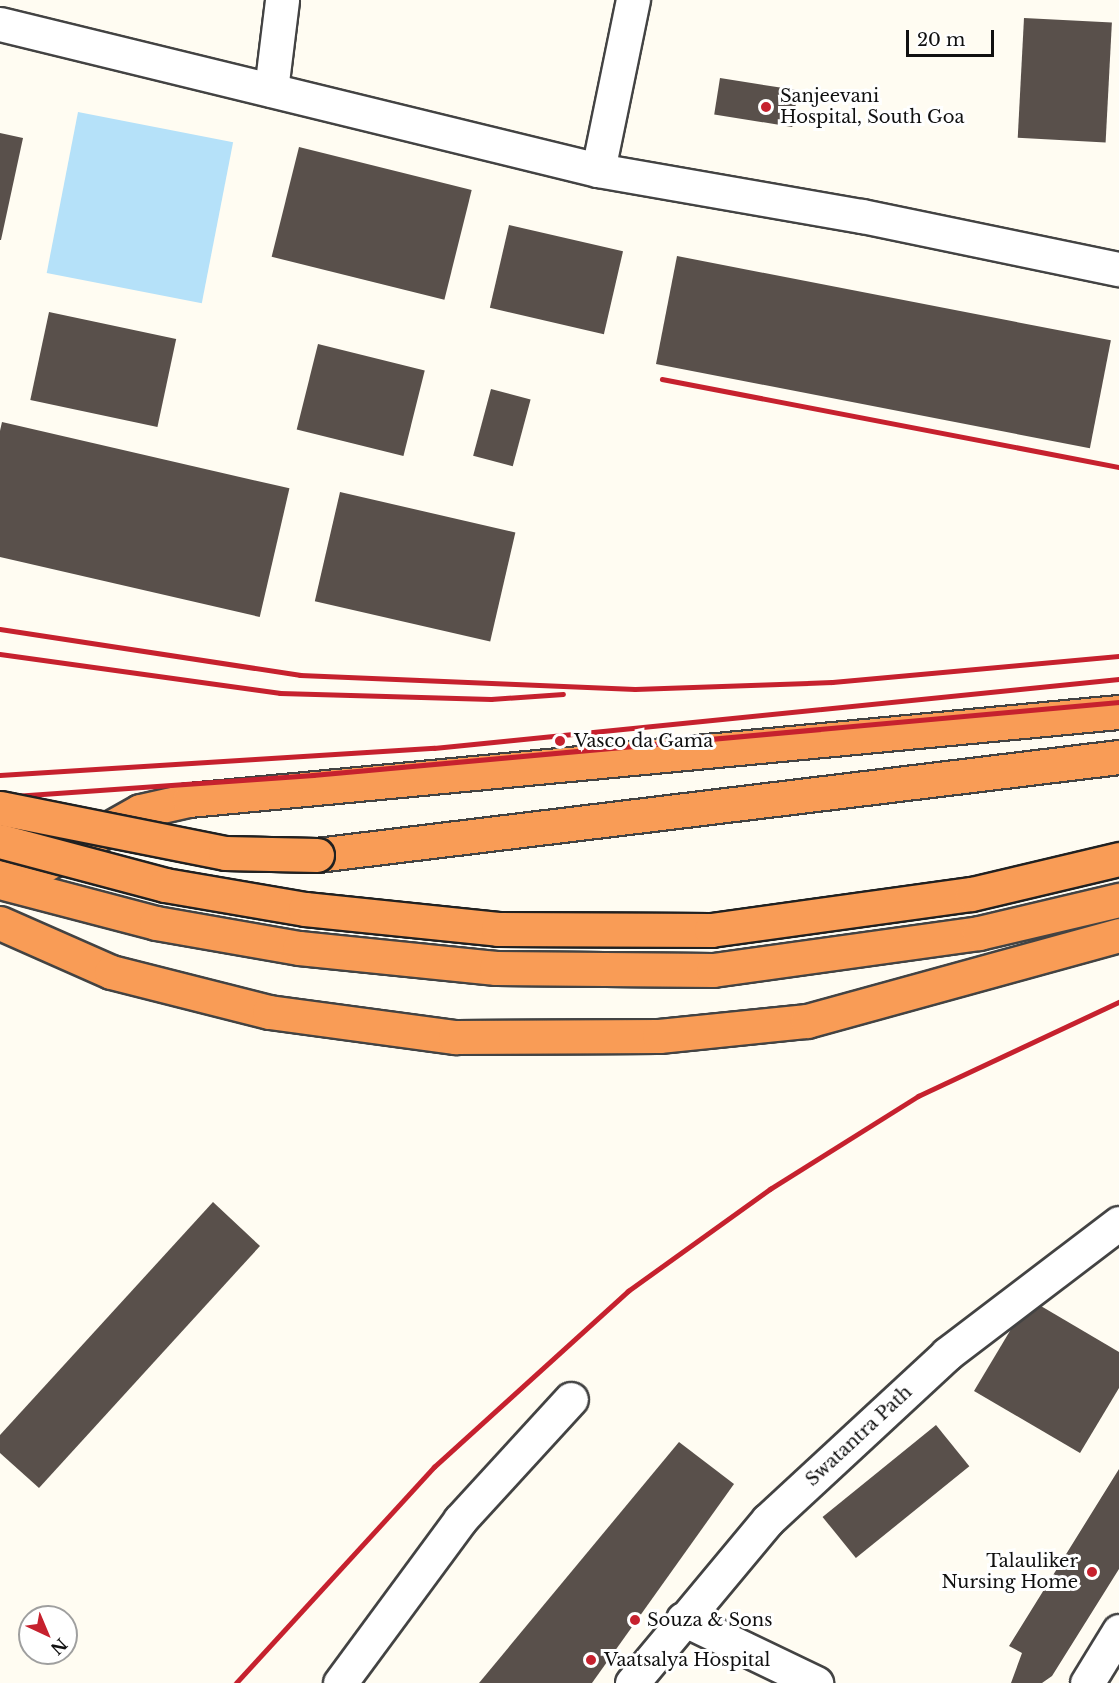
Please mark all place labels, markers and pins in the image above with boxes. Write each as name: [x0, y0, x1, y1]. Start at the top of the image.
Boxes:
place label: Sanjeevani Hospital, South Goa: [780, 86, 964, 128]
marker: Sanjeevani Hospital, South Goa: [757, 98, 775, 116]
place label: Vasco da Gama: [574, 730, 713, 752]
marker: Vasco da Gama: [551, 732, 569, 750]
place label: Talauliker Nursing Home: [941, 1551, 1078, 1594]
marker: Talauliker Nursing Home: [1083, 1563, 1101, 1581]
place label: Souza & Sons: [647, 1609, 773, 1631]
marker: Souza & Sons: [628, 1613, 642, 1627]
place label: Vaatsalya Hospital: [604, 1649, 771, 1671]
marker: Vaatsalya Hospital: [582, 1651, 600, 1669]

